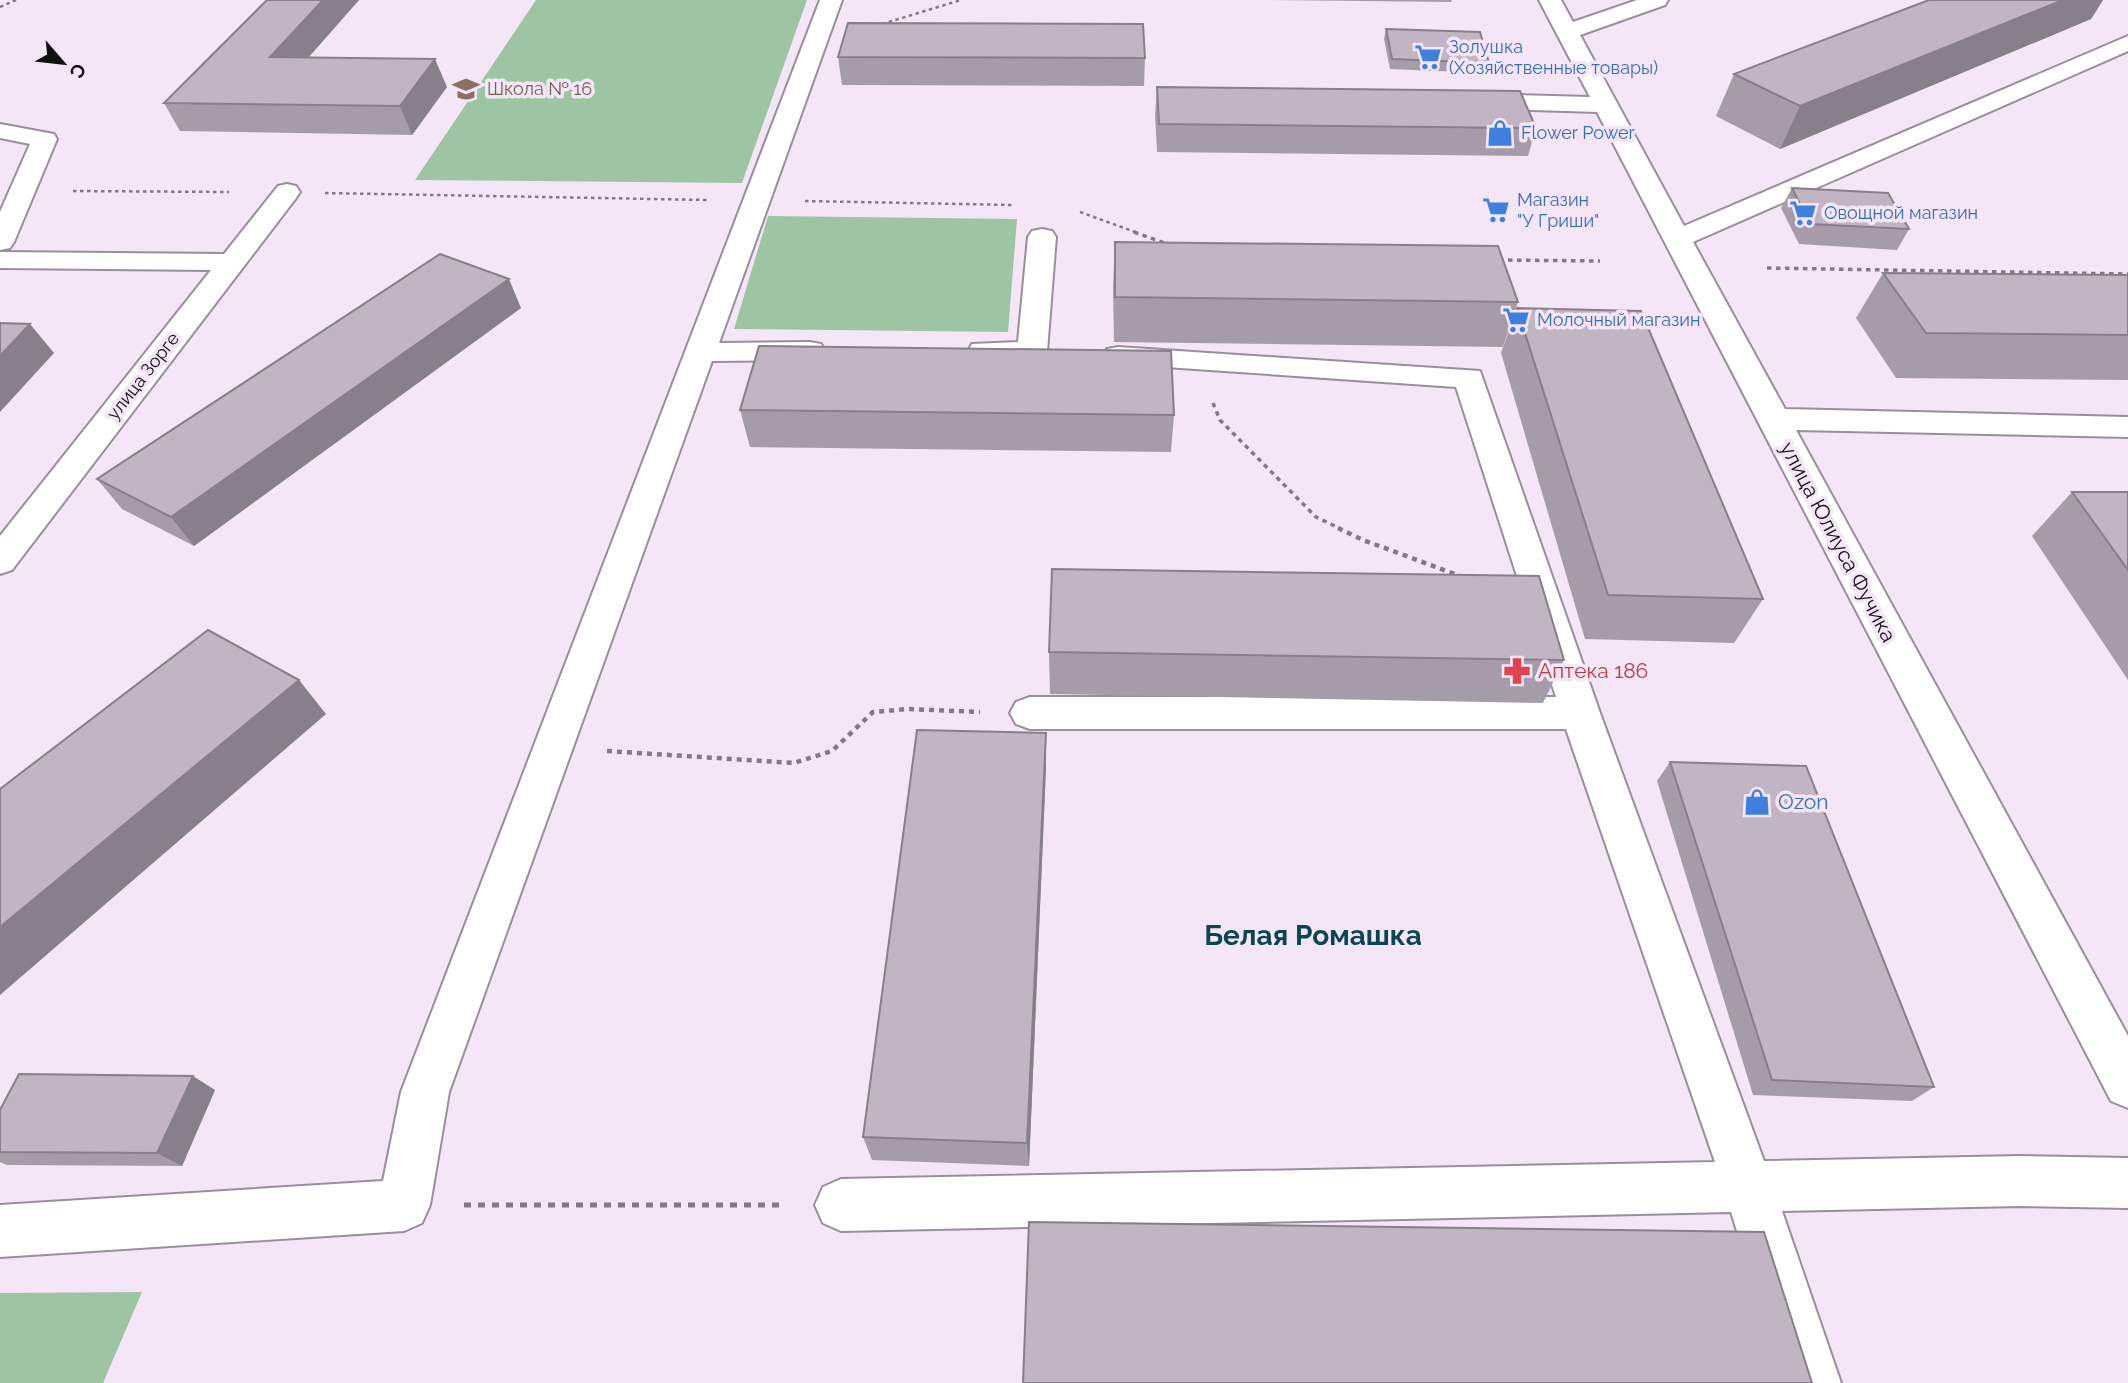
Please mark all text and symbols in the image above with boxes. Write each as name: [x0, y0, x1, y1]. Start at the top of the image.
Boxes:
north arrow: [28, 28, 98, 98]
place label: Золушка (Хозяйственные товары): [1449, 36, 1658, 78]
supermarket icon: Золушка (Хозяйственные товары): [1413, 42, 1443, 72]
text: С: [65, 60, 91, 82]
school or university icon: Школа № 16: [451, 74, 481, 104]
place label: Школа № 16: [487, 78, 592, 99]
shop icon: Flower Power: [1485, 118, 1515, 148]
place label: Flower Power: [1521, 122, 1636, 143]
place label: Магазин "У Гриши": [1517, 189, 1599, 231]
supermarket icon: Магазин "У Гриши": [1481, 195, 1511, 225]
supermarket icon: Овощной магазин: [1788, 198, 1818, 228]
place label: Овощной магазин: [1824, 202, 1978, 223]
supermarket icon: Молочный магазин: [1501, 305, 1531, 335]
place label: Молочный магазин: [1537, 309, 1701, 330]
street label: улица Зорге: [102, 328, 183, 424]
street label: улица Юлиуса Фучика: [1775, 437, 1902, 646]
pharmacy icon: Аптека 186: [1502, 656, 1532, 686]
place label: Аптека 186: [1538, 658, 1648, 683]
shop icon: Ozon: [1742, 787, 1772, 817]
place label: Ozon: [1778, 789, 1829, 814]
district label: Белая Ромашка: [1204, 919, 1422, 952]

